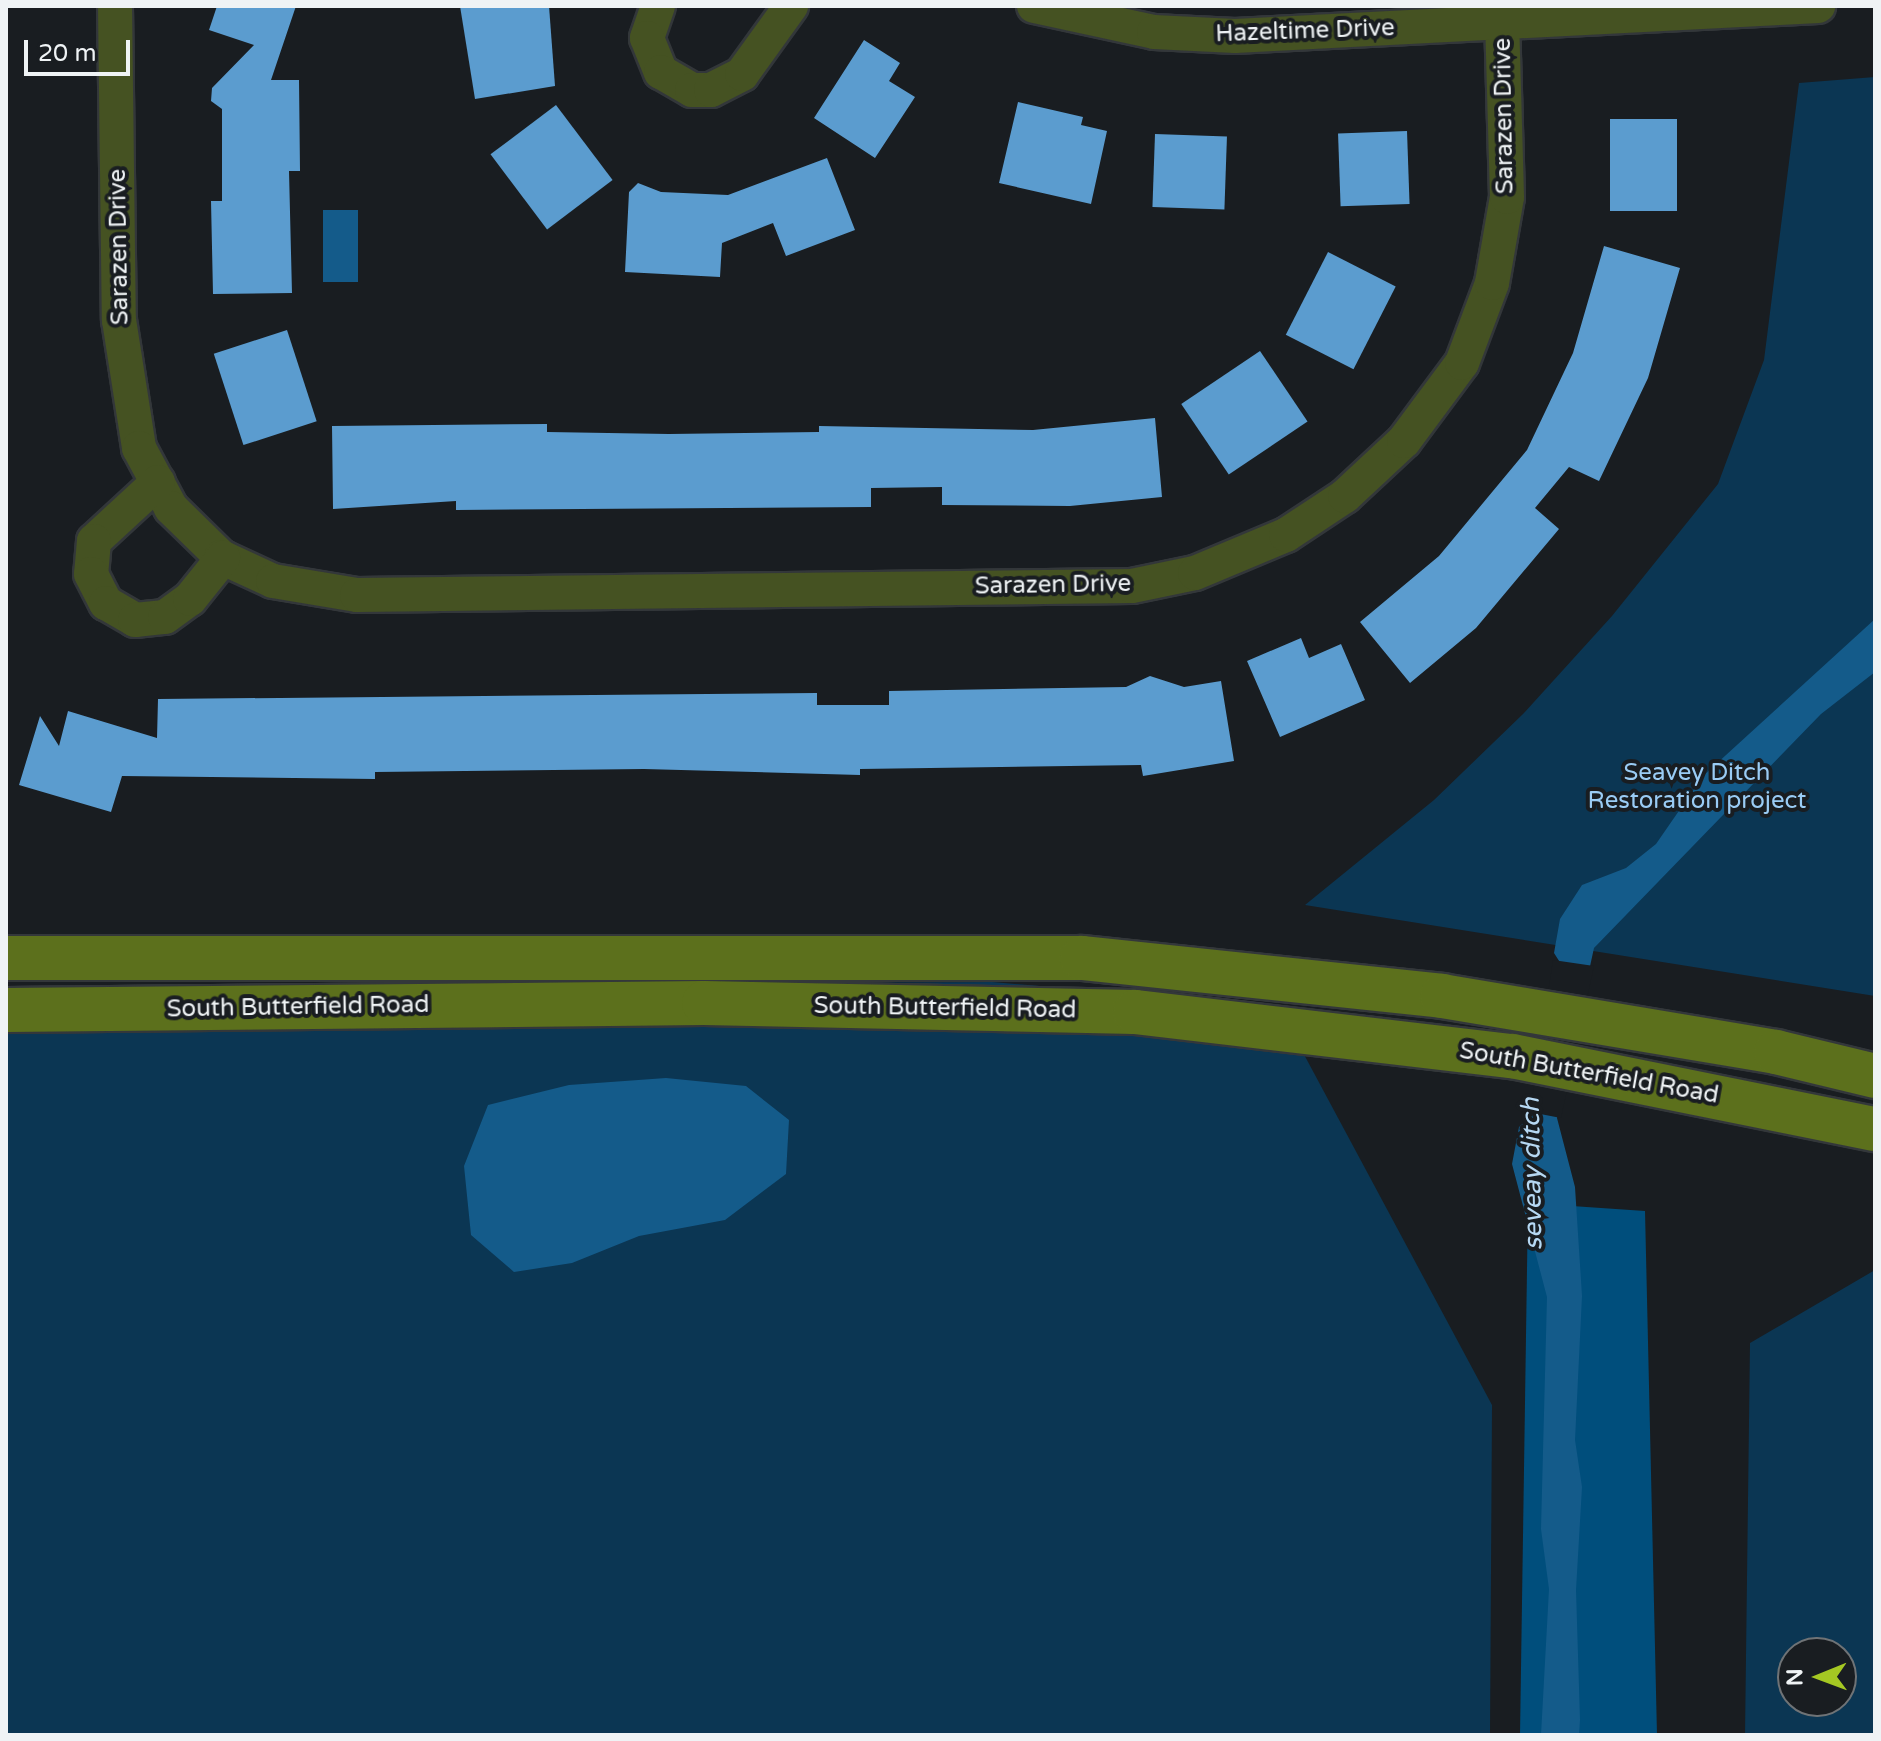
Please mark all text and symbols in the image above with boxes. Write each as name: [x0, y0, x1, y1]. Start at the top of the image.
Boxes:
street label: Hazeltime Drive: [1215, 13, 1395, 49]
scale bar: [28, 24, 134, 74]
street label: Sarazen Drive: [1488, 38, 1520, 194]
text: 20 m: [38, 39, 96, 68]
street label: Sarazen Drive: [103, 169, 135, 325]
street label: Sarazen Drive: [975, 569, 1131, 601]
park label: Seavey Ditch Restoration project: [1588, 759, 1806, 815]
street label: South Butterfield Road: [166, 990, 430, 1024]
street label: South Butterfield Road: [813, 991, 1077, 1025]
street label: South Butterfield Road: [1457, 1036, 1721, 1110]
water label: seveay ditch: [1515, 1097, 1549, 1251]
north arrow: [1777, 1637, 1857, 1717]
text: N: [1782, 1668, 1808, 1686]

